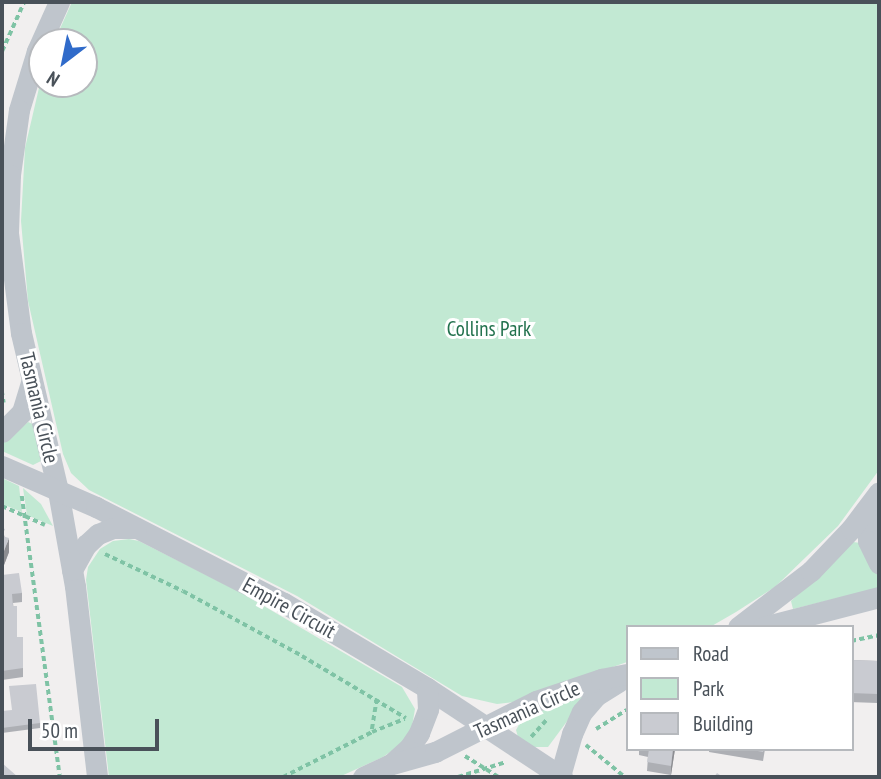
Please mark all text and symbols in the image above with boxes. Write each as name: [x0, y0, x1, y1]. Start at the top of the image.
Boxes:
north arrow: [28, 28, 98, 98]
text: N: [42, 66, 64, 92]
park label: Collins Park: [447, 316, 531, 342]
street label: Tasmania Circle: [14, 350, 64, 466]
street label: Empire Circuit: [238, 572, 340, 644]
legend: [626, 625, 853, 751]
text: Road: [693, 640, 729, 667]
text: Park: [693, 675, 724, 702]
street label: Tasmania Circle: [470, 676, 584, 744]
scale bar: [32, 706, 163, 750]
text: Building: [693, 710, 753, 737]
text: 50 m: [41, 717, 78, 744]

